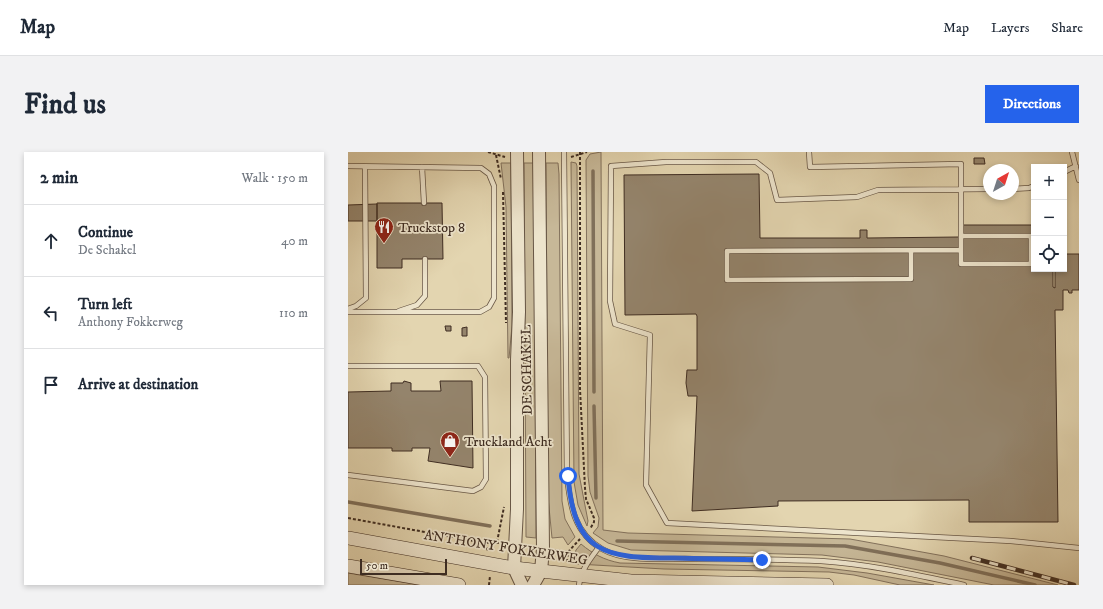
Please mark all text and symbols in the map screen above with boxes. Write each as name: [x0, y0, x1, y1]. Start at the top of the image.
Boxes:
text: Map: [20, 16, 55, 39]
text: Map: [943, 19, 969, 37]
text: Layers: [991, 19, 1029, 37]
text: Share: [1051, 19, 1083, 37]
button: Directions: [985, 85, 1079, 123]
text: Find us: [24, 87, 106, 122]
north arrow: [983, 164, 1019, 200]
map controls: [1031, 164, 1067, 272]
button: +: [1031, 164, 1067, 200]
text: 2 min: [40, 167, 78, 189]
text: Walk · 150 m: [242, 170, 308, 186]
button: −: [1031, 200, 1067, 236]
restaurant icon: Truckstop 8: [373, 216, 395, 244]
place label: Truckstop 8: [398, 219, 465, 237]
text: Continue: [78, 223, 133, 242]
icon: ahead: [40, 230, 62, 252]
text: 40 m: [281, 233, 308, 249]
button: locate: [1031, 236, 1067, 272]
text: De Schakel: [78, 242, 136, 258]
text: Turn left: [78, 295, 132, 314]
icon: left: [40, 302, 62, 324]
text: 110 m: [279, 305, 308, 321]
text: Anthony Fokkerweg: [78, 314, 183, 330]
street label: DE SCHAKEL: [517, 325, 537, 415]
icon: arrive: [40, 374, 62, 396]
text: Arrive at destination: [78, 375, 198, 394]
shop icon: Truckland Acht: [439, 430, 461, 458]
place label: Truckland Acht: [464, 433, 553, 451]
route start: [559, 467, 577, 485]
street label: ANTHONY FOKKERWEG: [423, 526, 589, 570]
route end: [753, 551, 771, 569]
scale bar: [360, 557, 447, 576]
text: 50 m: [366, 559, 388, 573]

